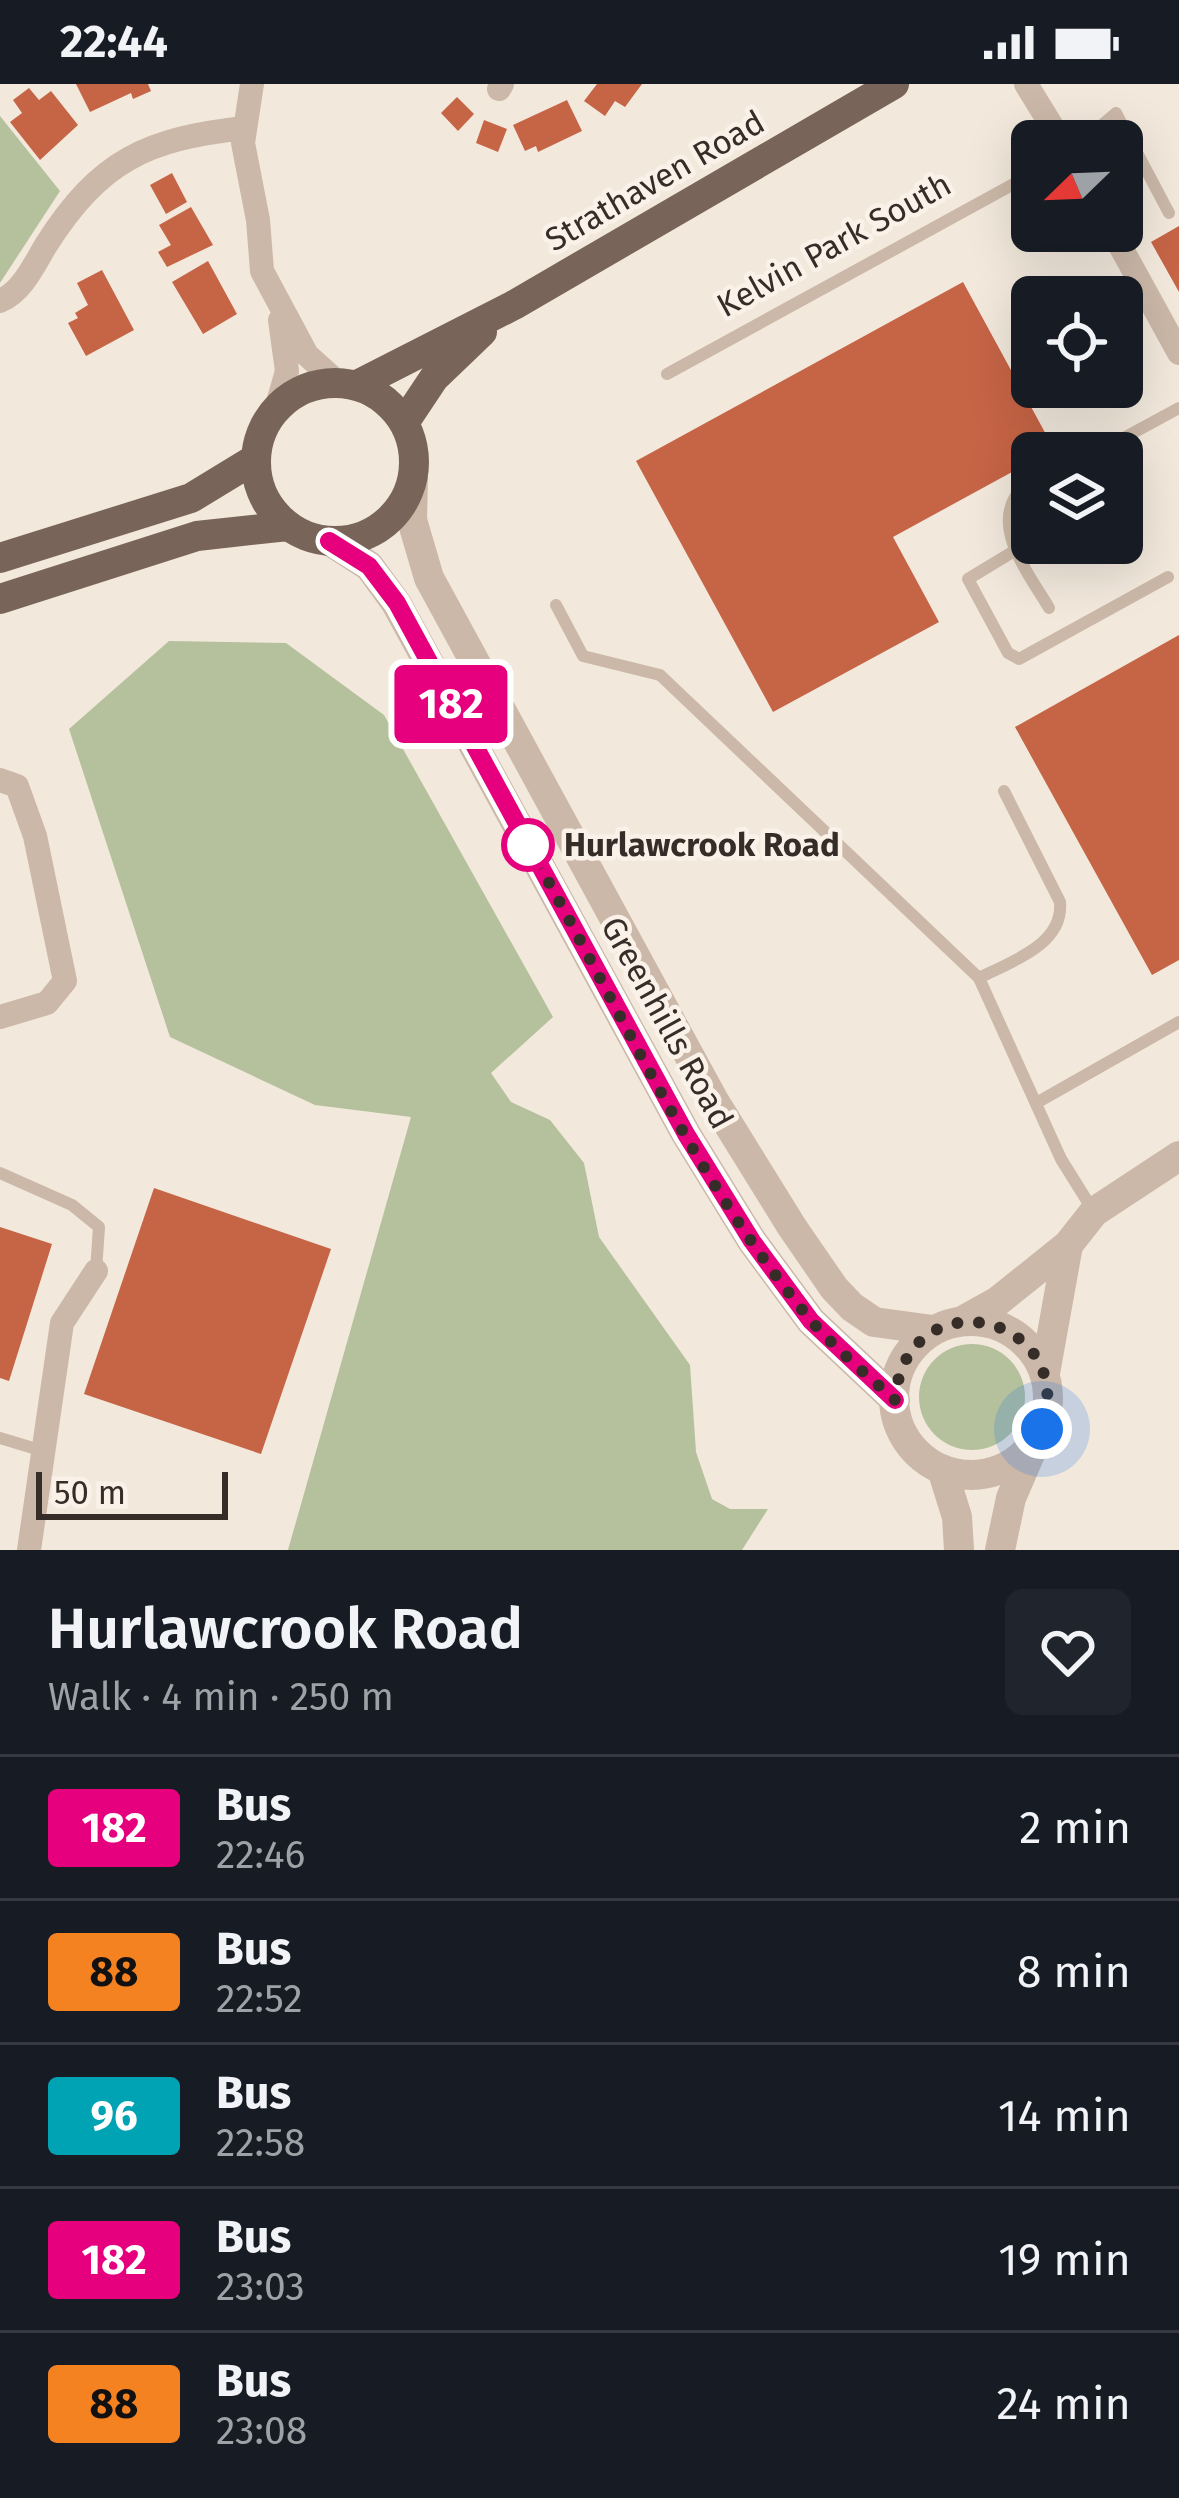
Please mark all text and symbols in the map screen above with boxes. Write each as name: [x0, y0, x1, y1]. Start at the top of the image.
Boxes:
text: 22:44: [60, 15, 168, 69]
street label: Strathaven Road: [538, 102, 772, 260]
north arrow: [1011, 120, 1143, 252]
map controls: [1011, 120, 1143, 564]
street label: Kelvin Park South: [710, 164, 958, 326]
button: locate: [1011, 276, 1143, 408]
button: layers: [1011, 432, 1143, 564]
line badge: 182: [382, 665, 520, 743]
text: 182: [418, 679, 484, 729]
marker: Hurlawcrook Road: [503, 820, 553, 870]
place label: Hurlawcrook Road: [564, 825, 840, 865]
street label: Greenhills Road: [592, 910, 742, 1136]
your location: [1012, 1399, 1072, 1459]
scale bar: [36, 1466, 228, 1519]
text: 50 m: [54, 1473, 126, 1513]
button: heart: [1005, 1589, 1131, 1715]
text: Hurlawcrook Road: [48, 1595, 523, 1663]
text: Walk · 4 min · 250 m: [48, 1674, 394, 1720]
text: Bus: [216, 1778, 291, 1832]
text: 2 min: [1019, 1801, 1131, 1855]
text: 182: [81, 1803, 147, 1853]
text: 22:46: [216, 1832, 305, 1878]
text: Bus: [216, 1922, 291, 1976]
text: 8 min: [1017, 1945, 1131, 1999]
text: 88: [90, 1947, 138, 1997]
text: 22:52: [216, 1976, 303, 2022]
text: Bus: [216, 2066, 291, 2120]
text: 14 min: [998, 2089, 1131, 2143]
text: 96: [90, 2091, 138, 2141]
text: 22:58: [216, 2120, 305, 2166]
text: Bus: [216, 2210, 291, 2264]
text: 19 min: [998, 2233, 1131, 2287]
text: 182: [81, 2235, 147, 2285]
text: 23:03: [216, 2264, 305, 2310]
text: Bus: [216, 2354, 291, 2408]
text: 24 min: [996, 2377, 1131, 2431]
text: 88: [90, 2379, 138, 2429]
text: 23:08: [216, 2408, 307, 2454]

